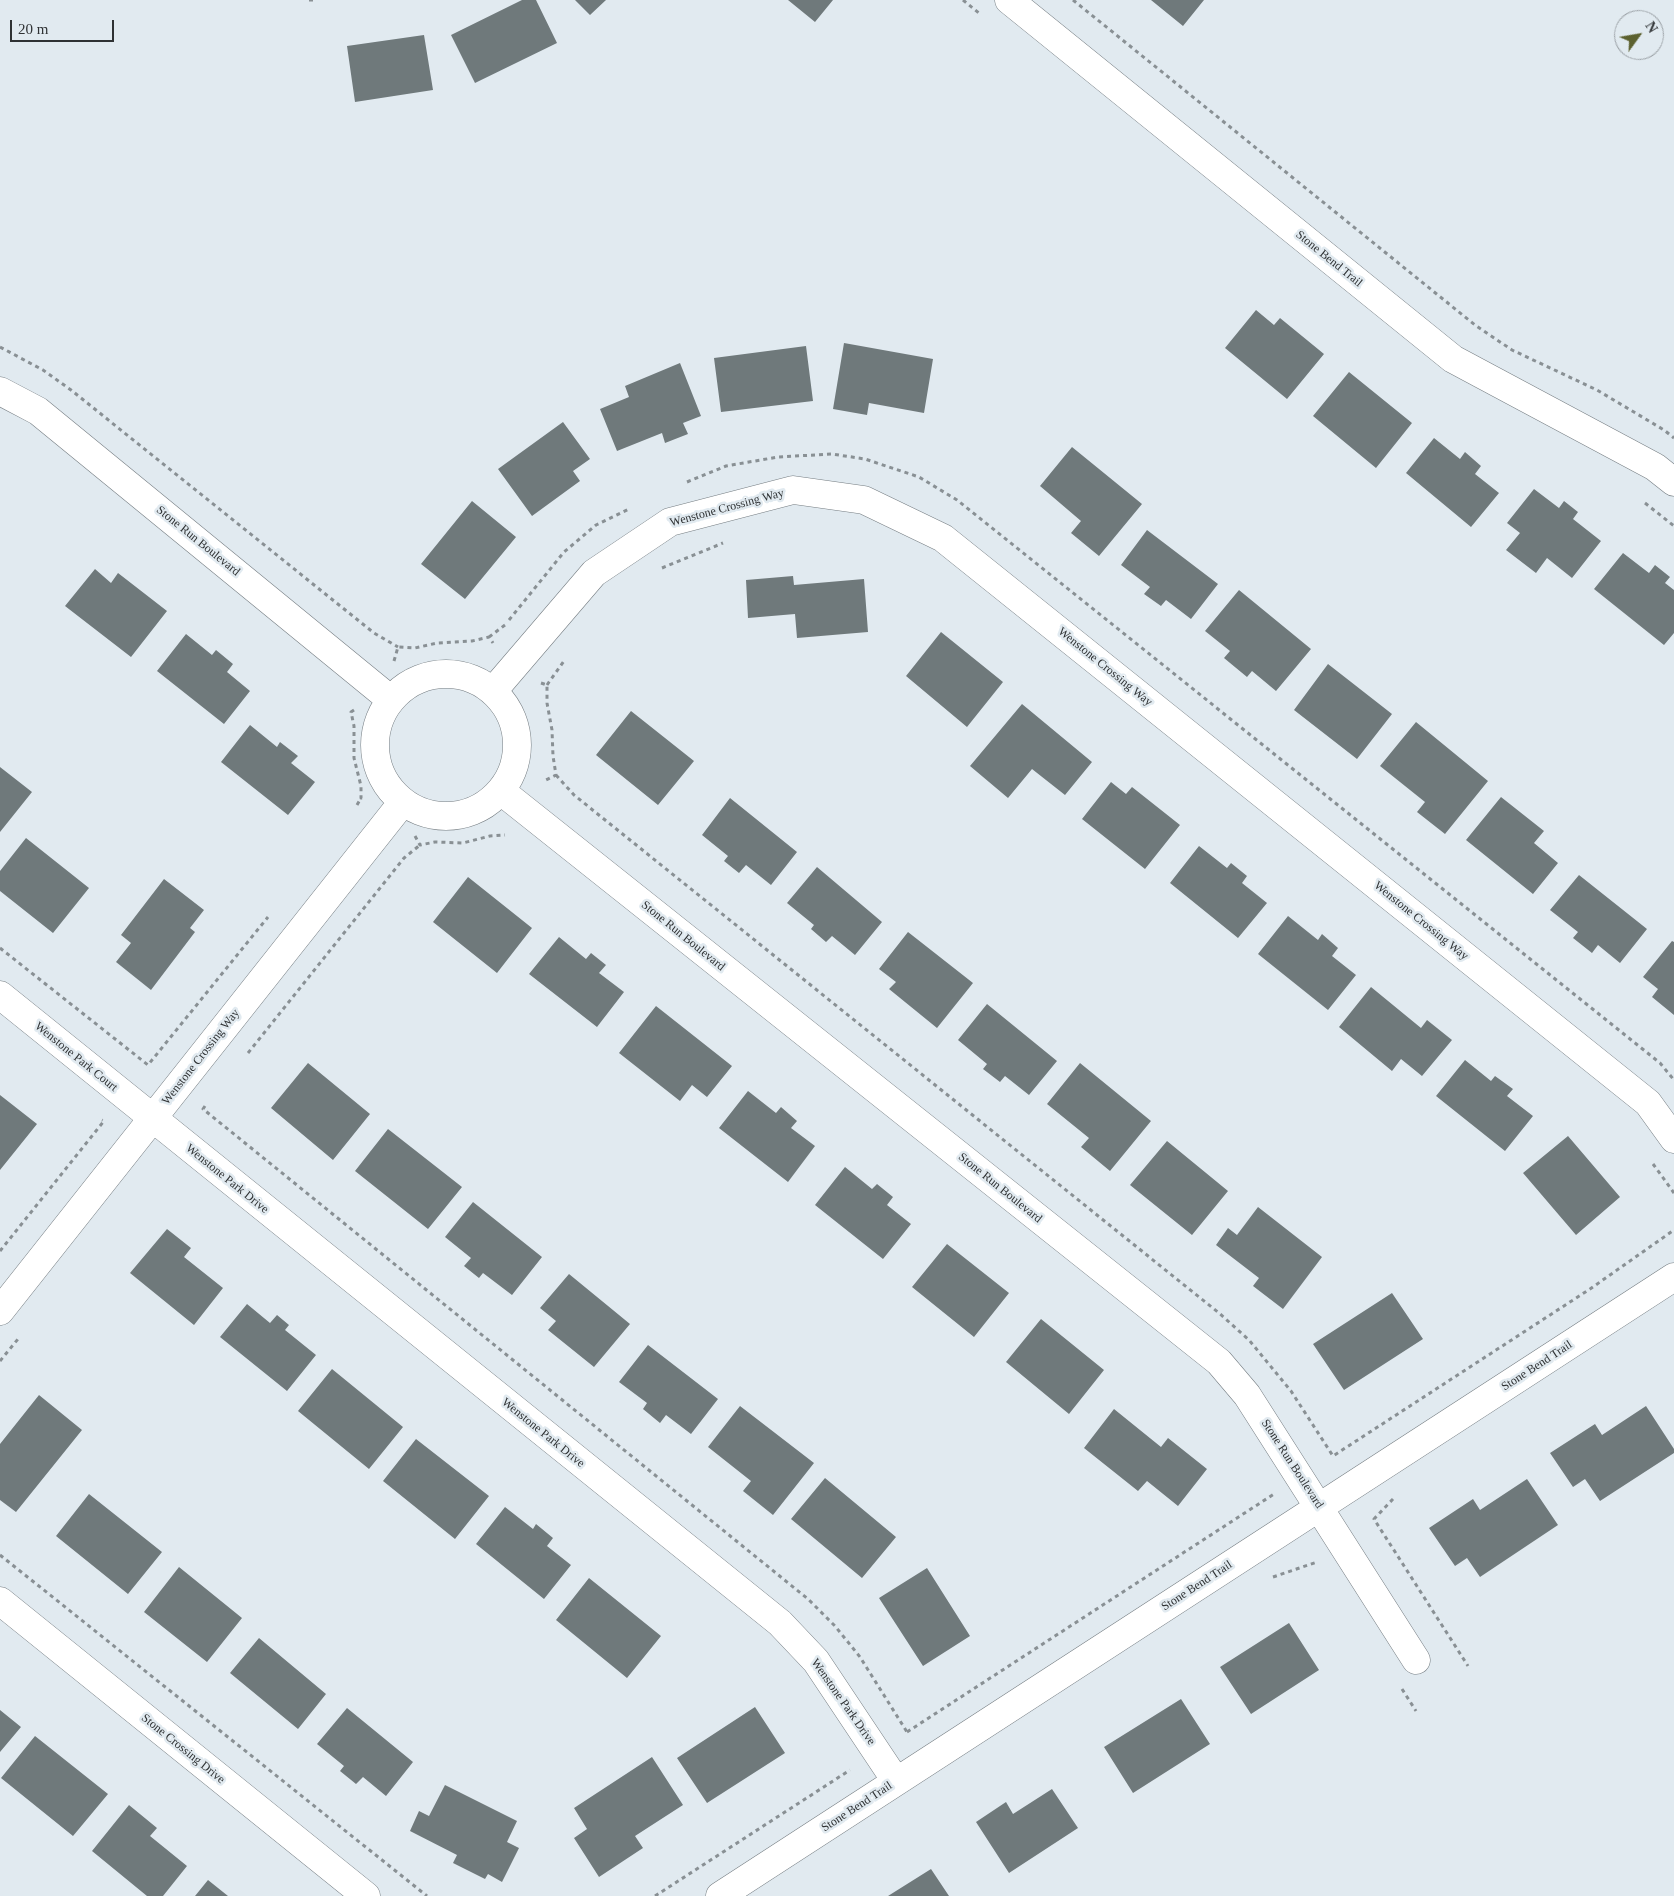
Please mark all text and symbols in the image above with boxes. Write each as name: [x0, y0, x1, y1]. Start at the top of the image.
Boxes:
scale bar: [12, 10, 116, 42]
north arrow: [1614, 10, 1664, 60]
text: N: [1642, 19, 1660, 36]
text: 20 m: [18, 21, 48, 37]
street label: Stone Bend Trail: [1293, 228, 1365, 290]
street label: Wenstone Crossing Way: [668, 486, 786, 530]
street label: Stone Run Boulevard: [153, 503, 243, 579]
street label: Wenstone Crossing Way: [1055, 624, 1155, 710]
street label: Wenstone Crossing Way: [1371, 878, 1471, 964]
street label: Stone Run Boulevard: [638, 898, 728, 974]
street label: Wenstone Crossing Way: [159, 1006, 243, 1108]
street label: Wenstone Park Court: [32, 1019, 120, 1095]
street label: Wenstone Park Drive: [183, 1141, 271, 1217]
street label: Stone Run Boulevard: [955, 1150, 1045, 1226]
street label: Stone Bend Trail: [1499, 1338, 1575, 1394]
street label: Wenstone Park Drive: [499, 1395, 587, 1471]
street label: Stone Run Boulevard: [1258, 1417, 1326, 1511]
street label: Stone Bend Trail: [1159, 1558, 1235, 1614]
street label: Wenstone Park Drive: [808, 1656, 878, 1748]
street label: Stone Crossing Drive: [138, 1711, 228, 1787]
street label: Stone Bend Trail: [819, 1779, 895, 1835]

